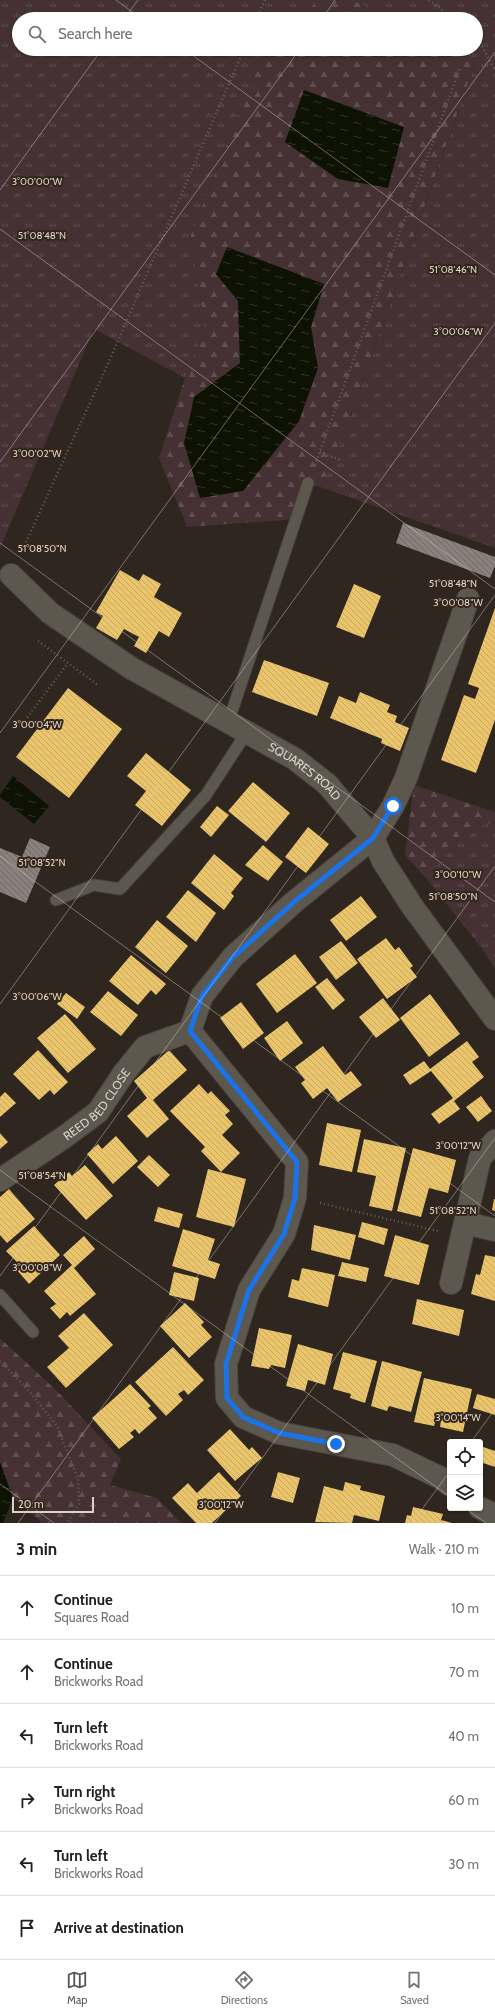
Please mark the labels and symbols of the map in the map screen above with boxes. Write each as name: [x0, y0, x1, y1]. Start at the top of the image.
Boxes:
text: 3°00'00"W: [12, 175, 63, 188]
text: 51°08'48"N: [18, 229, 66, 242]
text: 51°08'46"N: [429, 263, 477, 276]
text: 3°00'06"W: [433, 325, 483, 338]
text: 3°00'02"W: [13, 447, 62, 460]
text: 51°08'50"N: [18, 542, 67, 555]
text: 51°08'48"N: [429, 577, 477, 590]
text: 3°00'08"W: [433, 596, 483, 609]
text: 3°00'04"W: [12, 718, 62, 731]
street label: SQUARES ROAD: [266, 738, 345, 803]
route start: [384, 797, 402, 815]
text: 51°08'52"N: [18, 856, 66, 869]
text: 3°00'10"W: [435, 868, 482, 881]
text: 51°08'50"N: [429, 890, 478, 903]
text: 3°00'06"W: [12, 990, 62, 1003]
street label: REED BED CLOSE: [60, 1065, 133, 1143]
text: 3°00'12"W: [435, 1139, 481, 1152]
text: 51°08'54"N: [18, 1169, 66, 1182]
text: 51°08'52"N: [429, 1204, 477, 1217]
text: 3°00'08"W: [12, 1261, 62, 1274]
text: 3°00'14"W: [435, 1411, 481, 1424]
route end: [327, 1435, 345, 1453]
scale bar: [12, 1495, 94, 1514]
text: 3°00'12"W: [198, 1498, 244, 1511]

